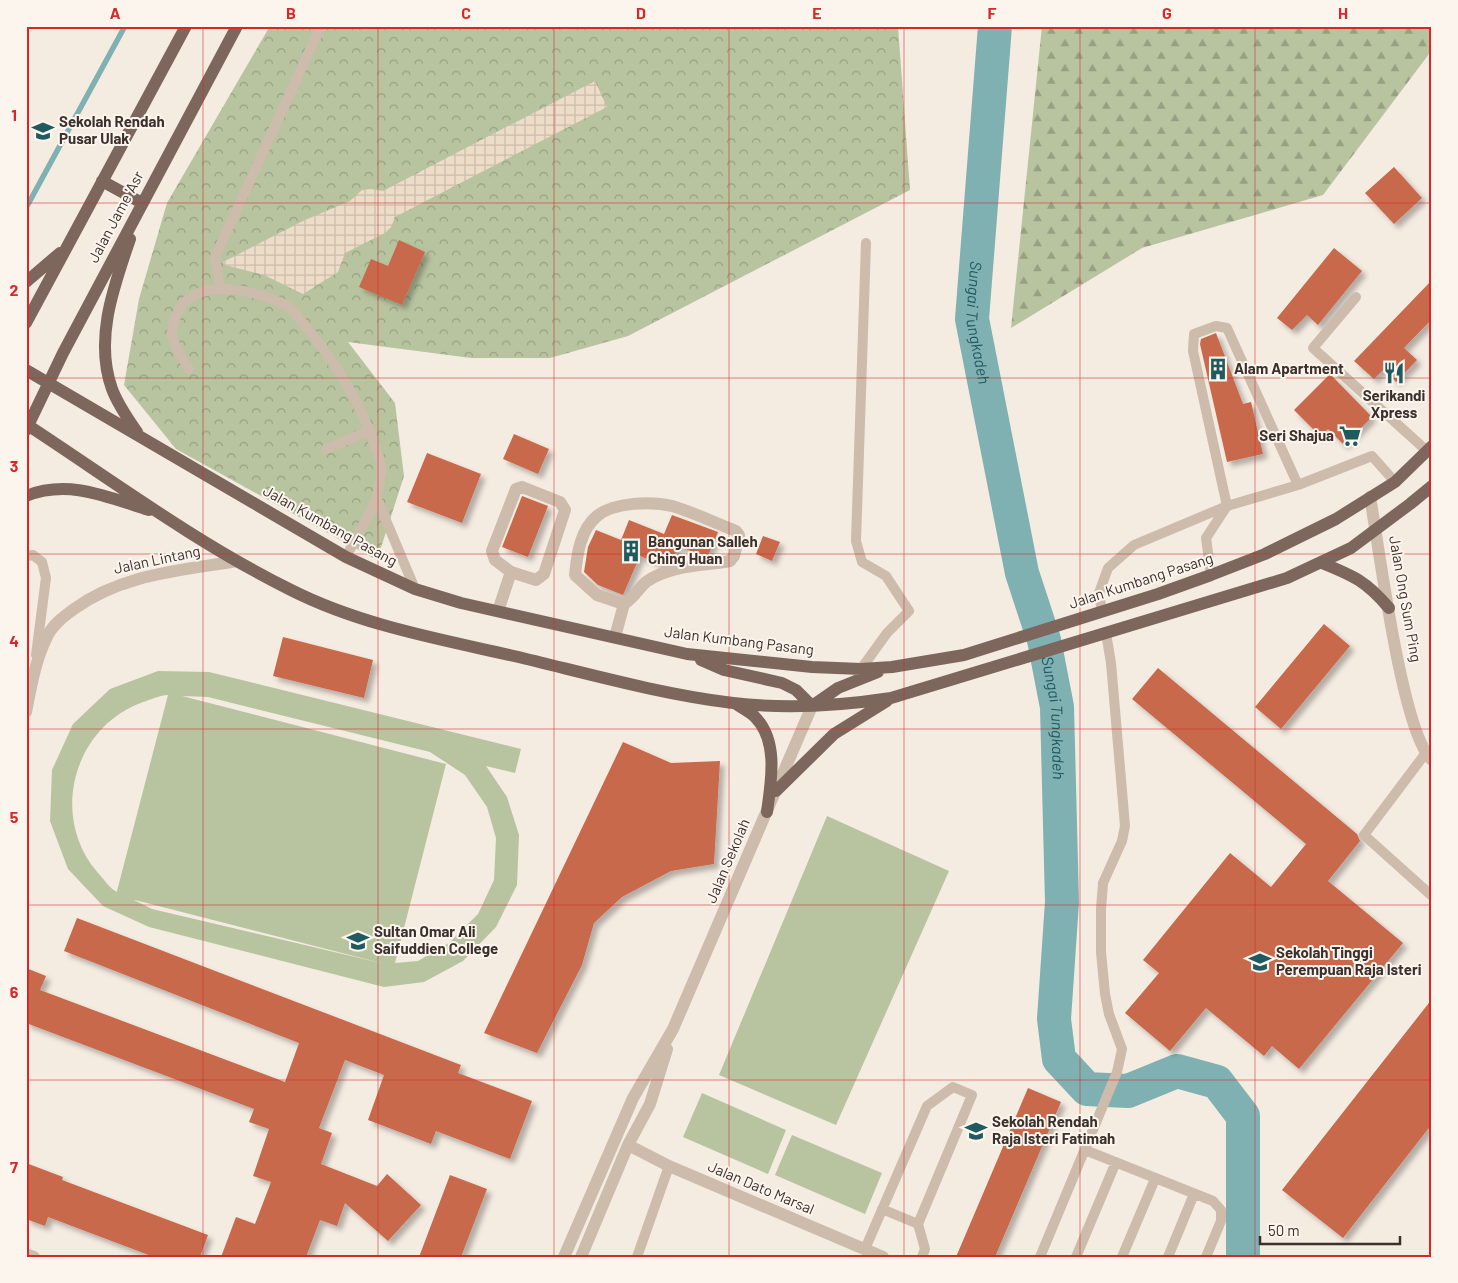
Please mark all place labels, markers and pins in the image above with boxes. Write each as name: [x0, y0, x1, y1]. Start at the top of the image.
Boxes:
place label: Sekolah Rendah Pusar Ulak: [59, 112, 165, 147]
school or university icon: Sekolah Rendah Pusar Ulak: [30, 118, 56, 144]
building icon: Alam Apartment: [1205, 356, 1231, 382]
place label: Alam Apartment: [1234, 359, 1344, 377]
restaurant icon: Serikandi Xpress: [1381, 360, 1407, 386]
place label: Serikandi Xpress: [1363, 386, 1426, 421]
supermarket icon: Seri Shajua: [1337, 423, 1363, 449]
place label: Seri Shajua: [1259, 426, 1334, 444]
place label: Bangunan Salleh Ching Huan: [648, 532, 758, 567]
building icon: Bangunan Salleh Ching Huan: [618, 538, 644, 564]
place label: Sultan Omar Ali Saifuddien College: [374, 922, 498, 957]
school or university icon: Sultan Omar Ali Saifuddien College: [345, 928, 371, 954]
place label: Sekolah Tinggi Perempuan Raja Isteri: [1276, 943, 1422, 978]
school or university icon: Sekolah Tinggi Perempuan Raja Isteri: [1247, 949, 1273, 975]
place label: Sekolah Rendah Raja Isteri Fatimah: [992, 1112, 1115, 1147]
school or university icon: Sekolah Rendah Raja Isteri Fatimah: [963, 1118, 989, 1144]

